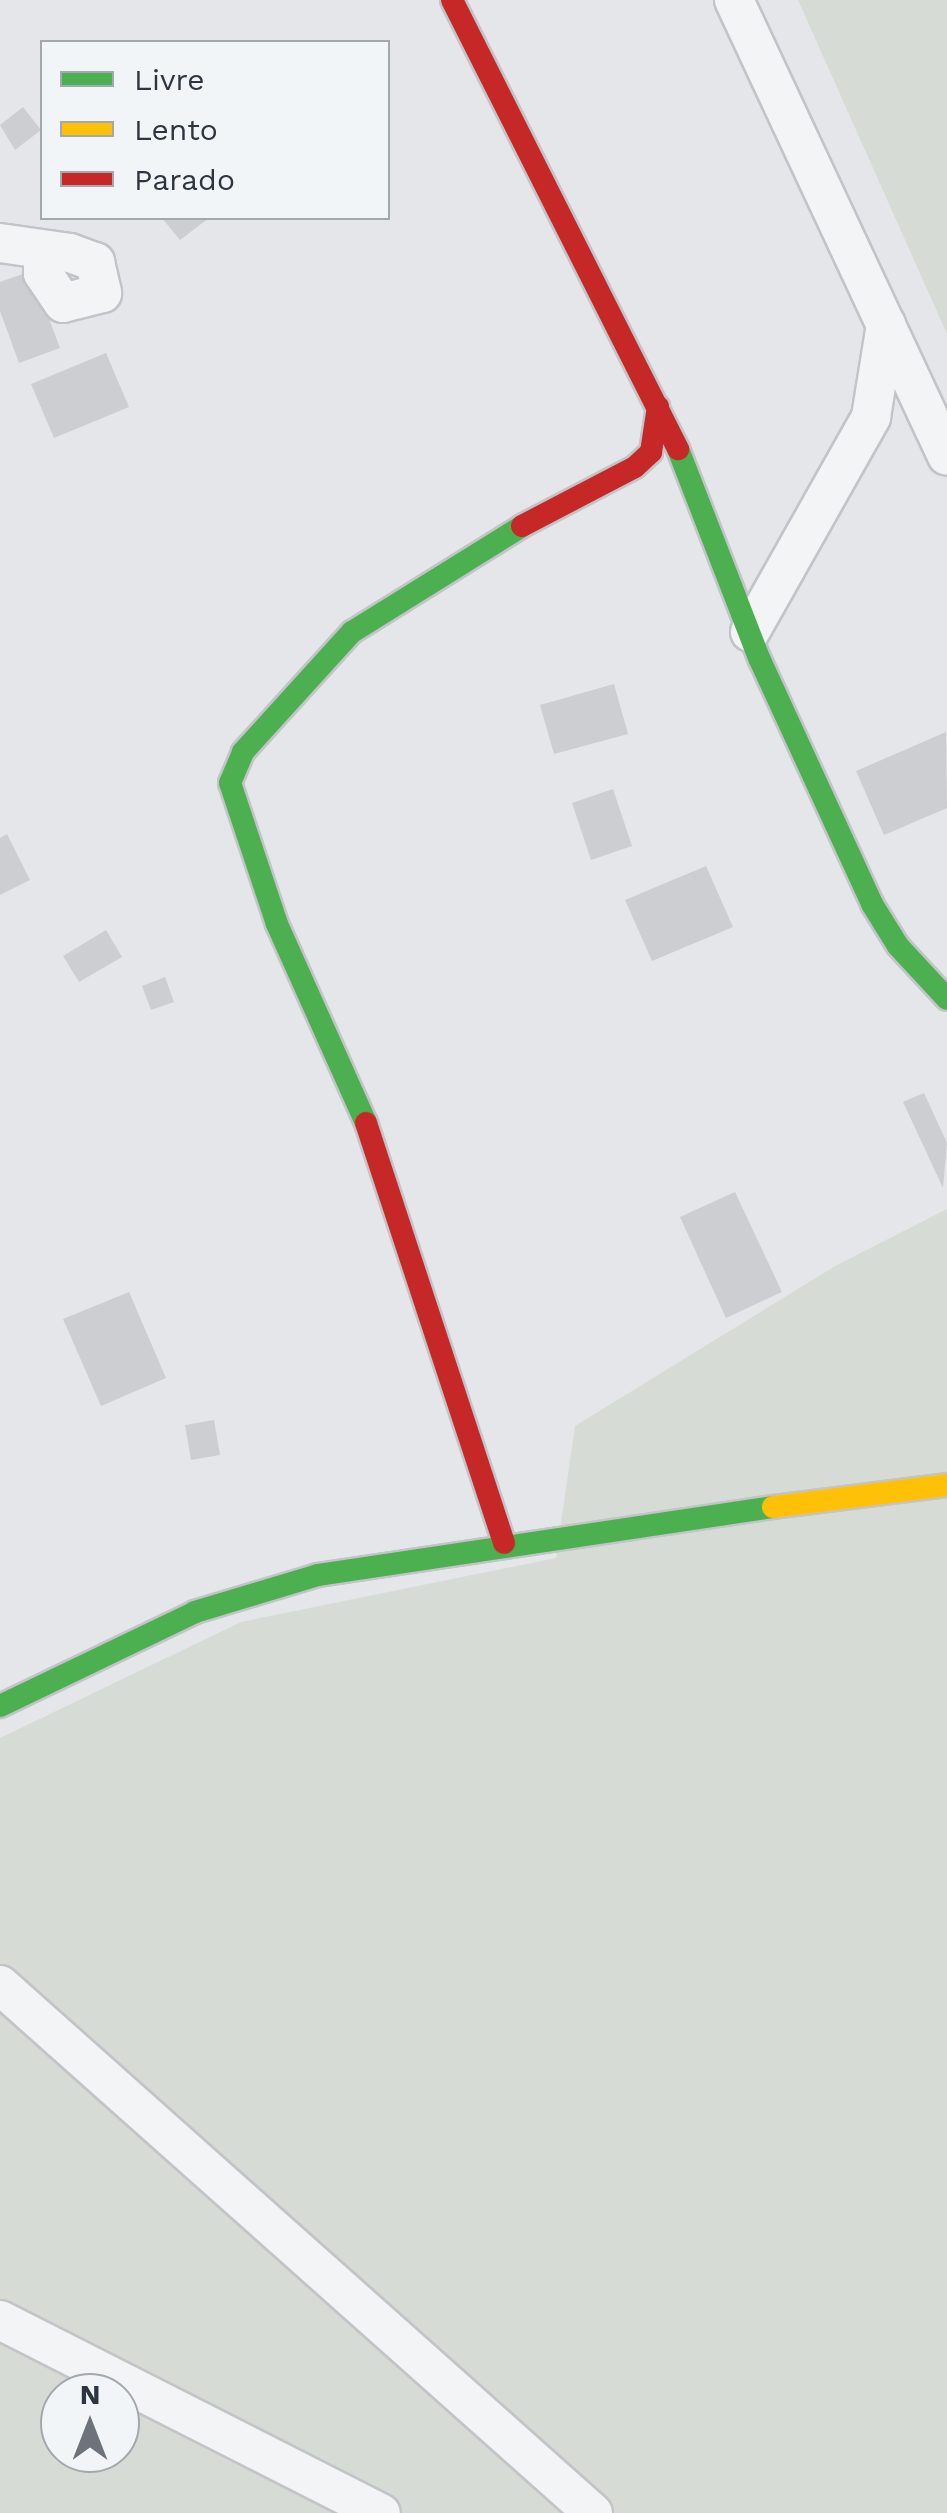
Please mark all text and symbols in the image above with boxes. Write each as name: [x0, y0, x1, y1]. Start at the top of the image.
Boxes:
legend: [40, 40, 390, 220]
text: Livre: [134, 62, 205, 97]
text: Lento: [134, 112, 218, 147]
text: Parado: [134, 162, 235, 197]
north arrow: [40, 2373, 140, 2473]
text: N: [80, 2378, 100, 2411]

